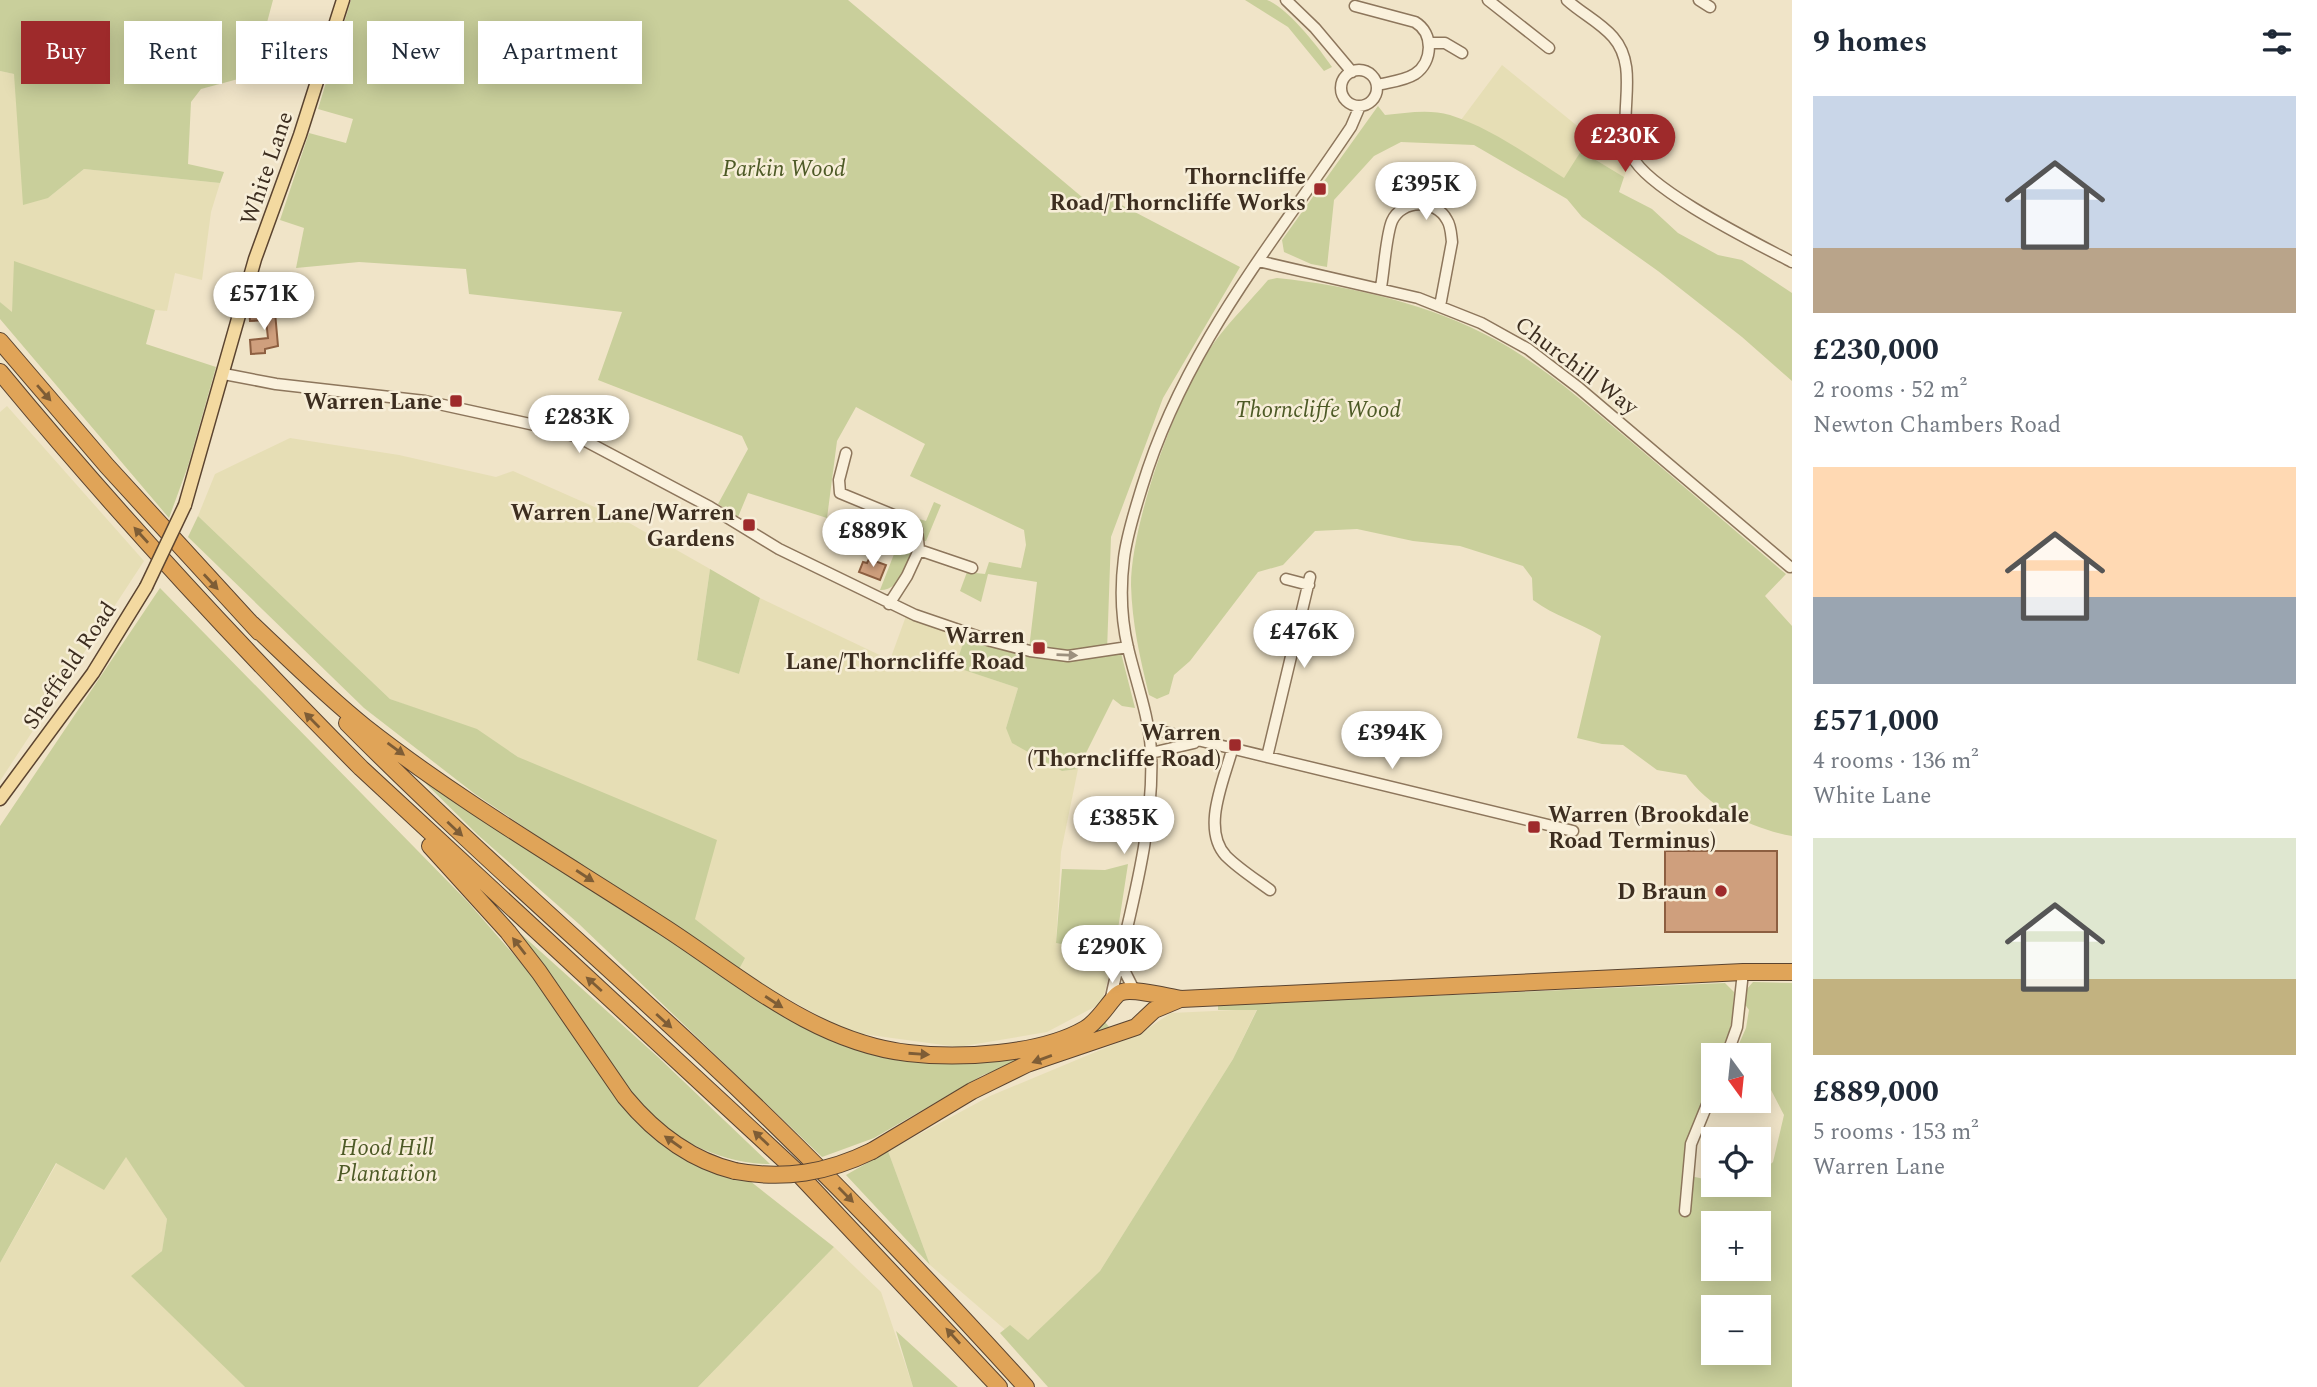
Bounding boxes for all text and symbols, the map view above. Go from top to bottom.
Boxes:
text: 9 homes [1813,19,1927,65]
chip: Buy [21,21,110,84]
chip: Rent [124,21,222,84]
chip: Filters [236,21,353,84]
chip: New [367,21,464,84]
chip: Apartment [478,21,642,84]
icon: filters [2258,23,2296,61]
street label: White Lane [232,107,303,230]
pin: £230K [1576,114,1674,174]
text: £230K [1590,119,1660,154]
icon: home [1992,142,2118,268]
park label: Parkin Wood [722,152,846,187]
place label: Thorncliffe Road/Thorncliffe Works [1049,160,1306,221]
pin: £395K [1377,162,1475,222]
text: £395K [1391,167,1461,202]
marker: Thorncliffe Road/Thorncliffe Works [1312,181,1328,197]
pin: £571K [215,272,313,332]
text: £571K [229,277,299,312]
street label: Churchill Way [1507,308,1646,425]
text: £230,000 [1813,327,1939,373]
text: 2 rooms · 52 m² [1813,373,1967,408]
one-way arrow [36,384,52,402]
place label: Warren Lane [304,385,442,420]
marker: Warren Lane [448,393,464,409]
park label: Thorncliffe Wood [1235,393,1401,428]
pin: £283K [530,396,628,455]
text: £283K [544,400,614,435]
text: Newton Chambers Road [1813,408,2061,443]
place label: Warren Lane/Warren Gardens [511,496,735,557]
pin: £889K [824,510,922,569]
icon: home [1992,513,2118,639]
text: £889K [838,514,908,549]
marker: Warren Lane/Warren Gardens [741,517,757,533]
one-way arrow [133,527,149,544]
one-way arrow [203,573,219,591]
street label: Sheffield Road [14,595,126,737]
pin: £476K [1255,610,1353,670]
text: £476K [1269,615,1339,650]
place label: Warren Lane/Thorncliffe Road [785,619,1025,680]
marker: Warren Lane/Thorncliffe Road [1031,640,1047,656]
one-way arrow [1056,649,1078,660]
text: £571,000 [1813,698,1939,744]
one-way arrow [304,711,321,728]
pin: £394K [1343,712,1441,771]
place label: Warren (Thorncliffe Road) [1027,716,1221,777]
text: £394K [1357,716,1427,751]
marker: Warren (Thorncliffe Road) [1227,737,1243,753]
one-way arrow [387,742,405,756]
text: 4 rooms · 136 m² [1813,744,1979,779]
text: White Lane [1813,779,1931,814]
pin: £385K [1075,796,1173,856]
place label: Warren (Brookdale Road Terminus) [1548,798,1749,859]
text: £385K [1089,801,1159,836]
marker: Warren (Brookdale Road Terminus) [1526,819,1542,835]
one-way arrow [446,821,463,837]
one-way arrow [575,869,594,882]
place label: D Braun [1617,875,1707,910]
marker: D Braun [1713,883,1729,899]
icon: home [1992,884,2118,1010]
pin: £290K [1063,926,1161,985]
text: £290K [1077,930,1147,965]
one-way arrow [511,937,526,955]
one-way arrow [586,976,603,992]
one-way arrow [765,995,784,1008]
one-way arrow [655,1013,673,1029]
north arrow [1701,1043,1771,1113]
map controls [1701,1043,1771,1365]
one-way arrow [908,1049,930,1060]
one-way arrow [1032,1054,1053,1065]
text: £889,000 [1813,1069,1939,1115]
text: 5 rooms · 153 m² [1813,1115,1979,1150]
button: locate [1701,1127,1771,1197]
one-way arrow [752,1130,770,1146]
park label: Hood Hill Plantation [337,1131,437,1192]
one-way arrow [664,1135,682,1149]
text: Warren Lane [1813,1150,1945,1185]
one-way arrow [838,1186,854,1203]
button: + [1701,1211,1771,1281]
button: − [1701,1295,1771,1365]
one-way arrow [946,1328,961,1345]

